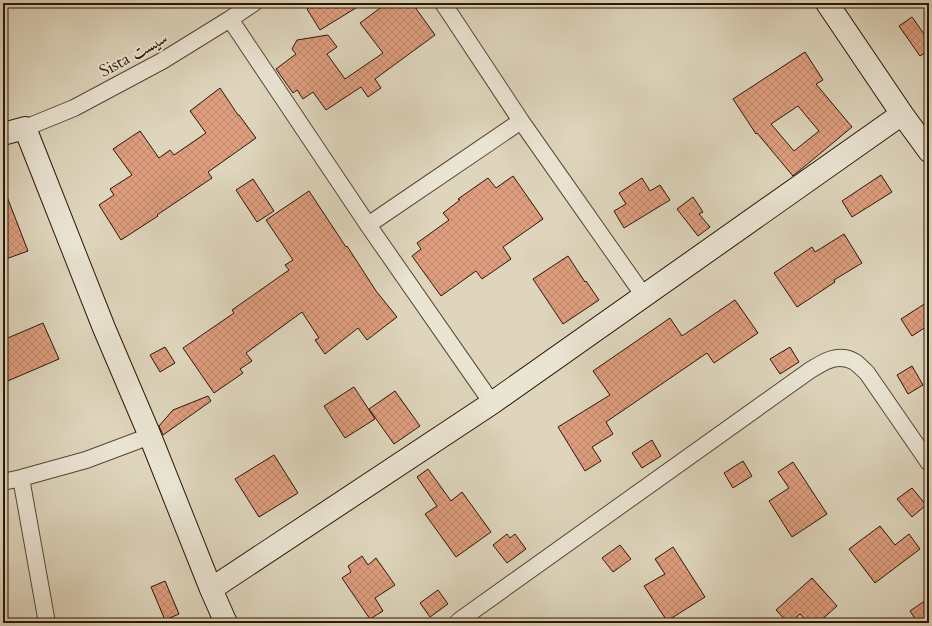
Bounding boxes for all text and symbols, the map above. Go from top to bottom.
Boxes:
street label: Sista سيست [95,26,172,83]

